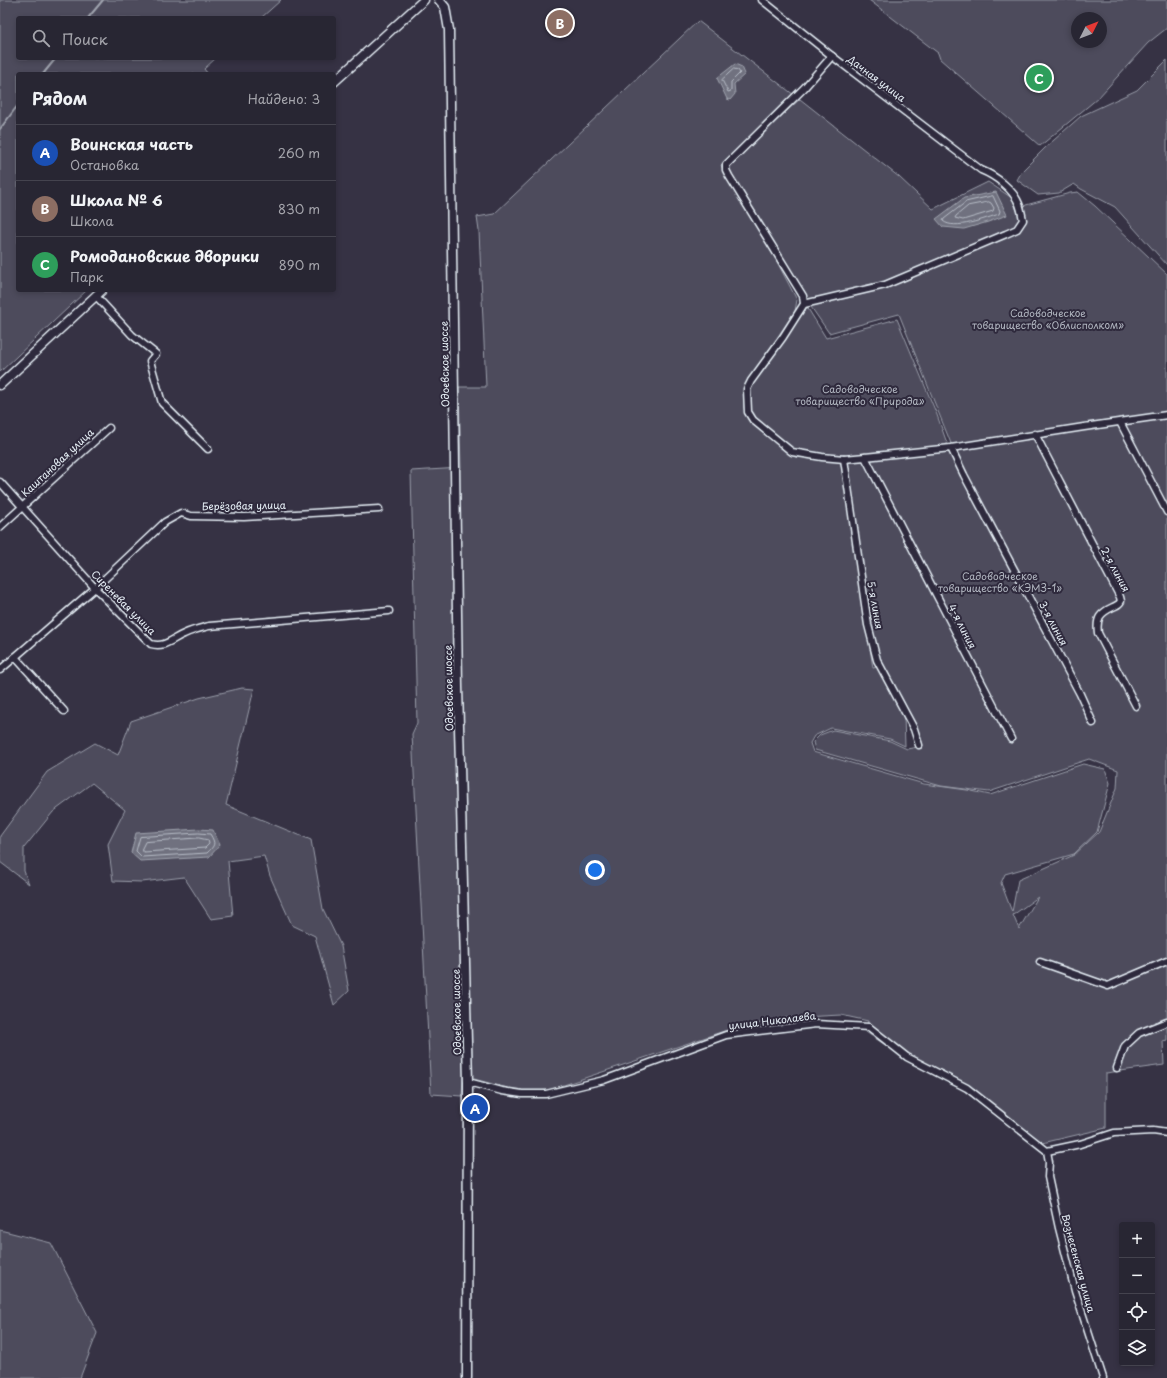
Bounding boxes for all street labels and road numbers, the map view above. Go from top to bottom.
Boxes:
street label: Дачная улица [844,50,910,105]
street label: Одоевское шоссе [436,321,452,407]
street label: Каштановая улица [17,424,97,500]
street label: Берёзовая улица [202,497,287,513]
street label: 2-я линия [1098,544,1134,594]
street label: Сиреневая улица [88,566,160,638]
street label: 5-я линия [864,580,888,630]
street label: 3-я линия [1036,598,1072,648]
street label: 4-я линия [945,601,981,651]
street label: Одоевское шоссе [440,645,456,731]
street label: Одоевское шоссе [448,969,464,1055]
street label: улица Николаева [728,1007,817,1033]
street label: Вознесенская улица [1059,1212,1100,1315]

